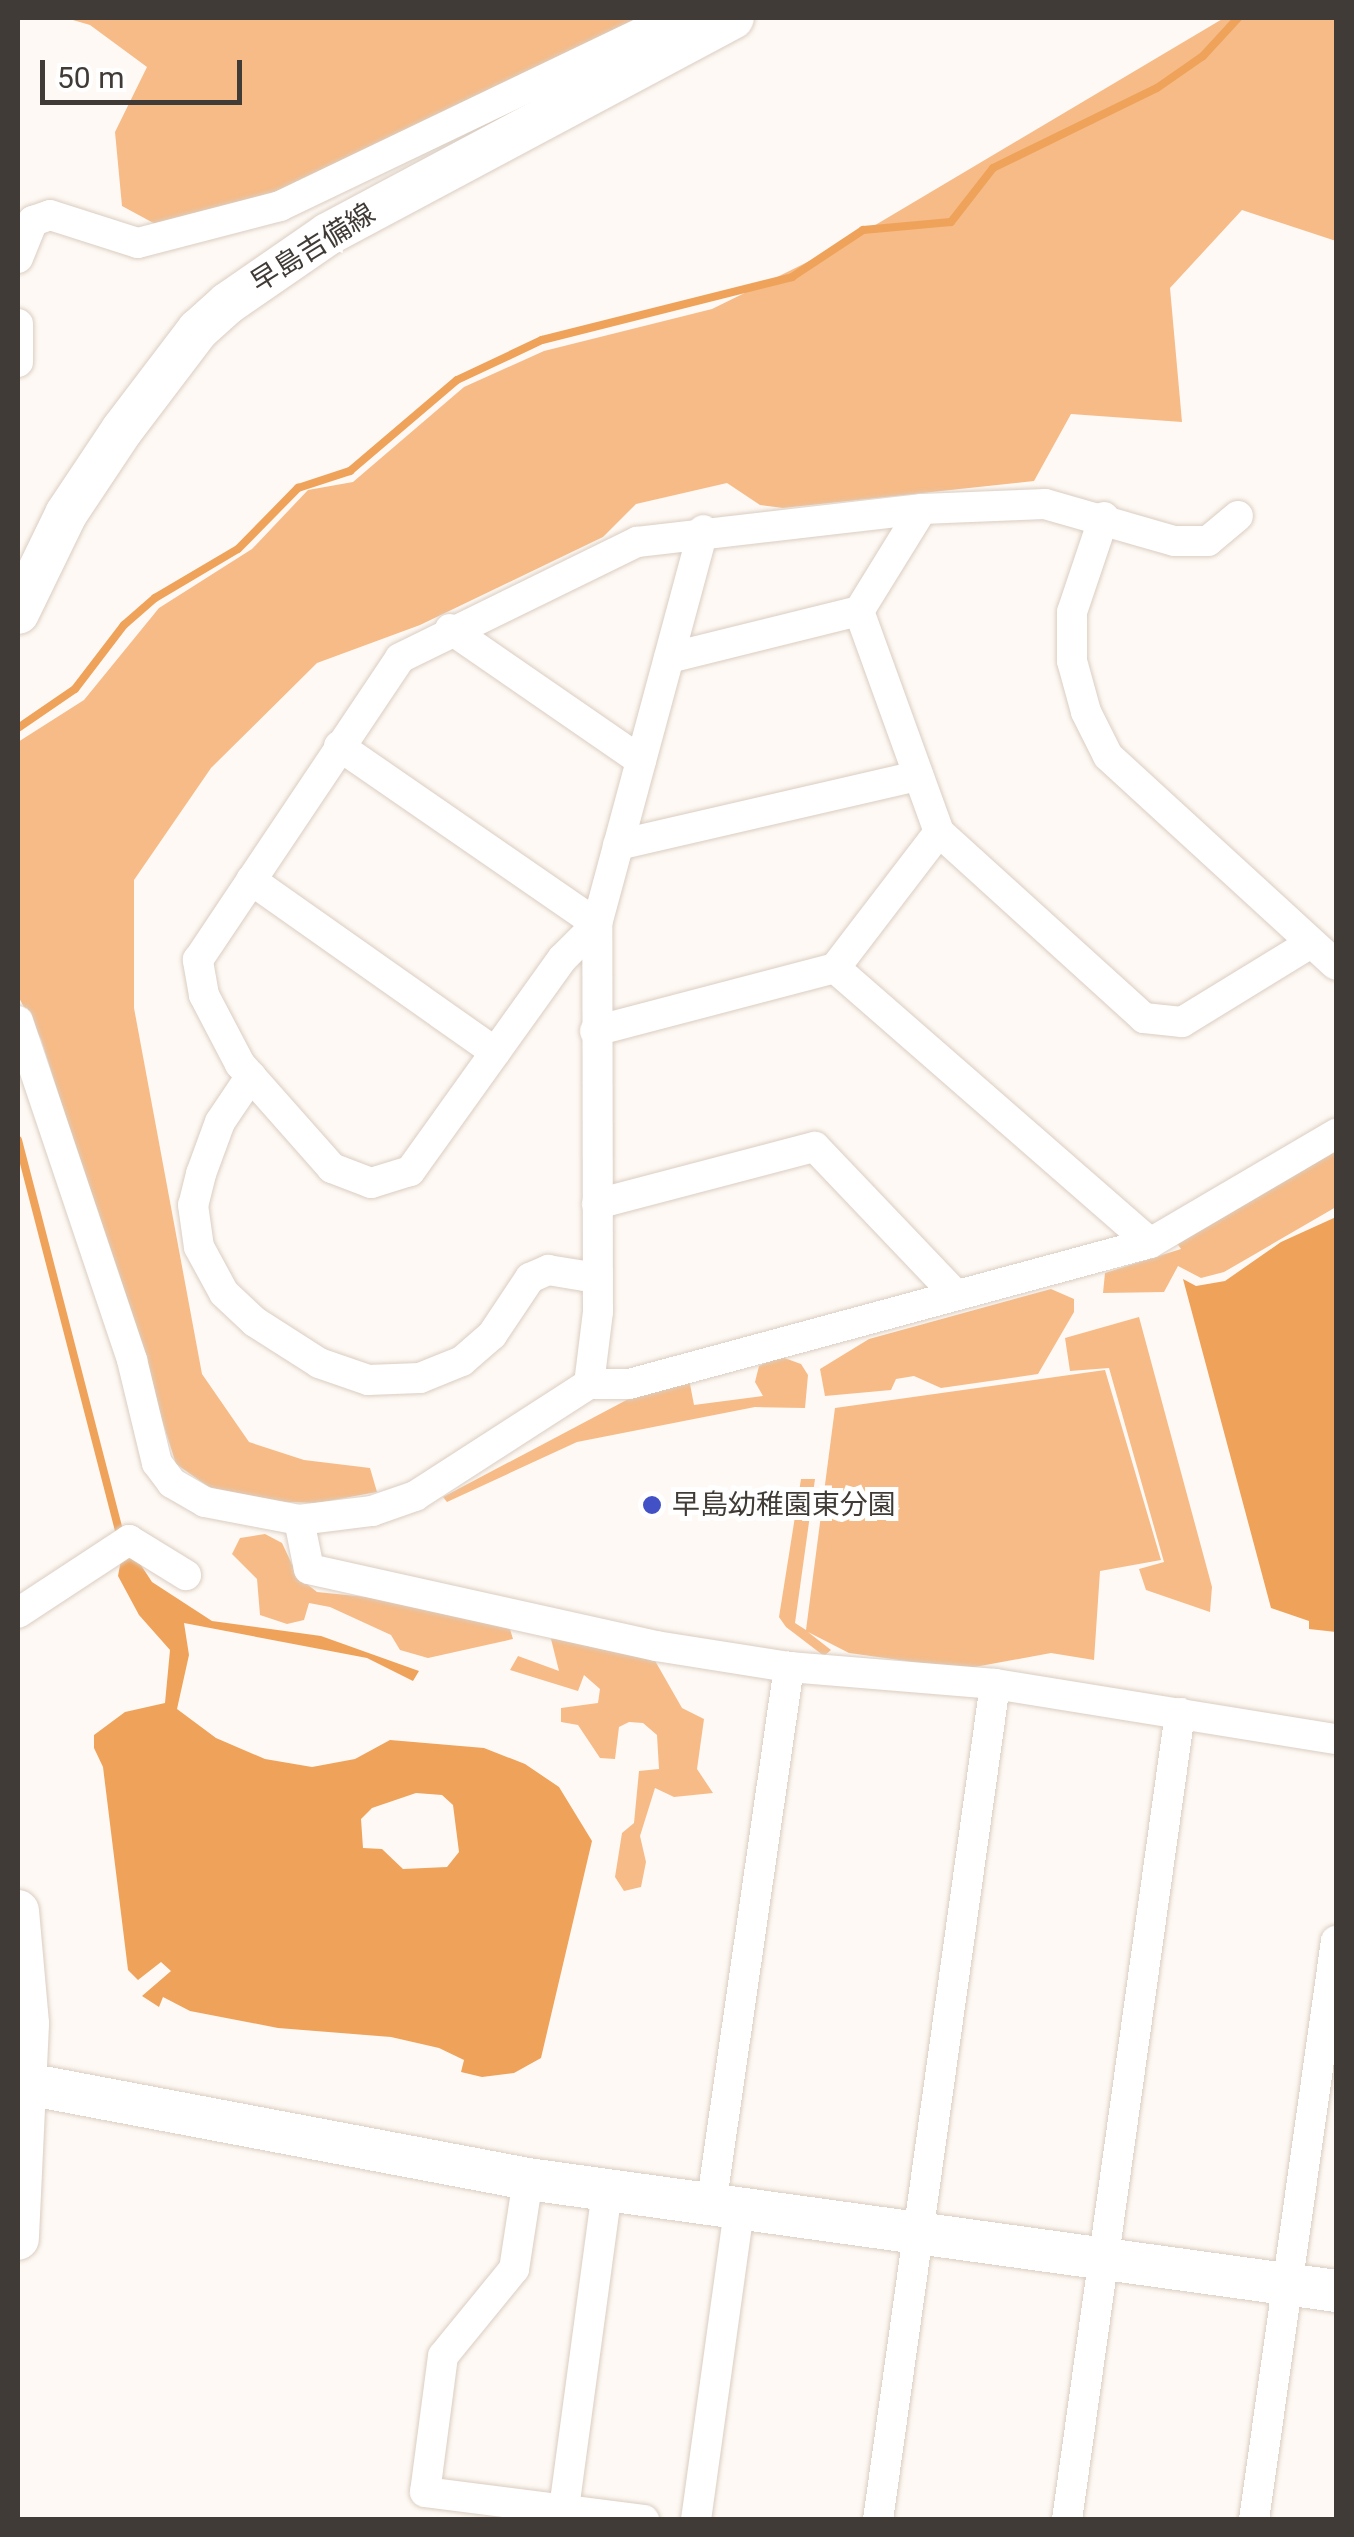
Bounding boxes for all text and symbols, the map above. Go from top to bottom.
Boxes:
scale bar [45,40,248,102]
text: 50 m [57,60,124,95]
street label: 早島吉備線 [245,197,381,299]
place label: 早島幼稚園東分園 [672,1488,896,1522]
marker: 早島幼稚園東分園 [641,1494,663,1516]

